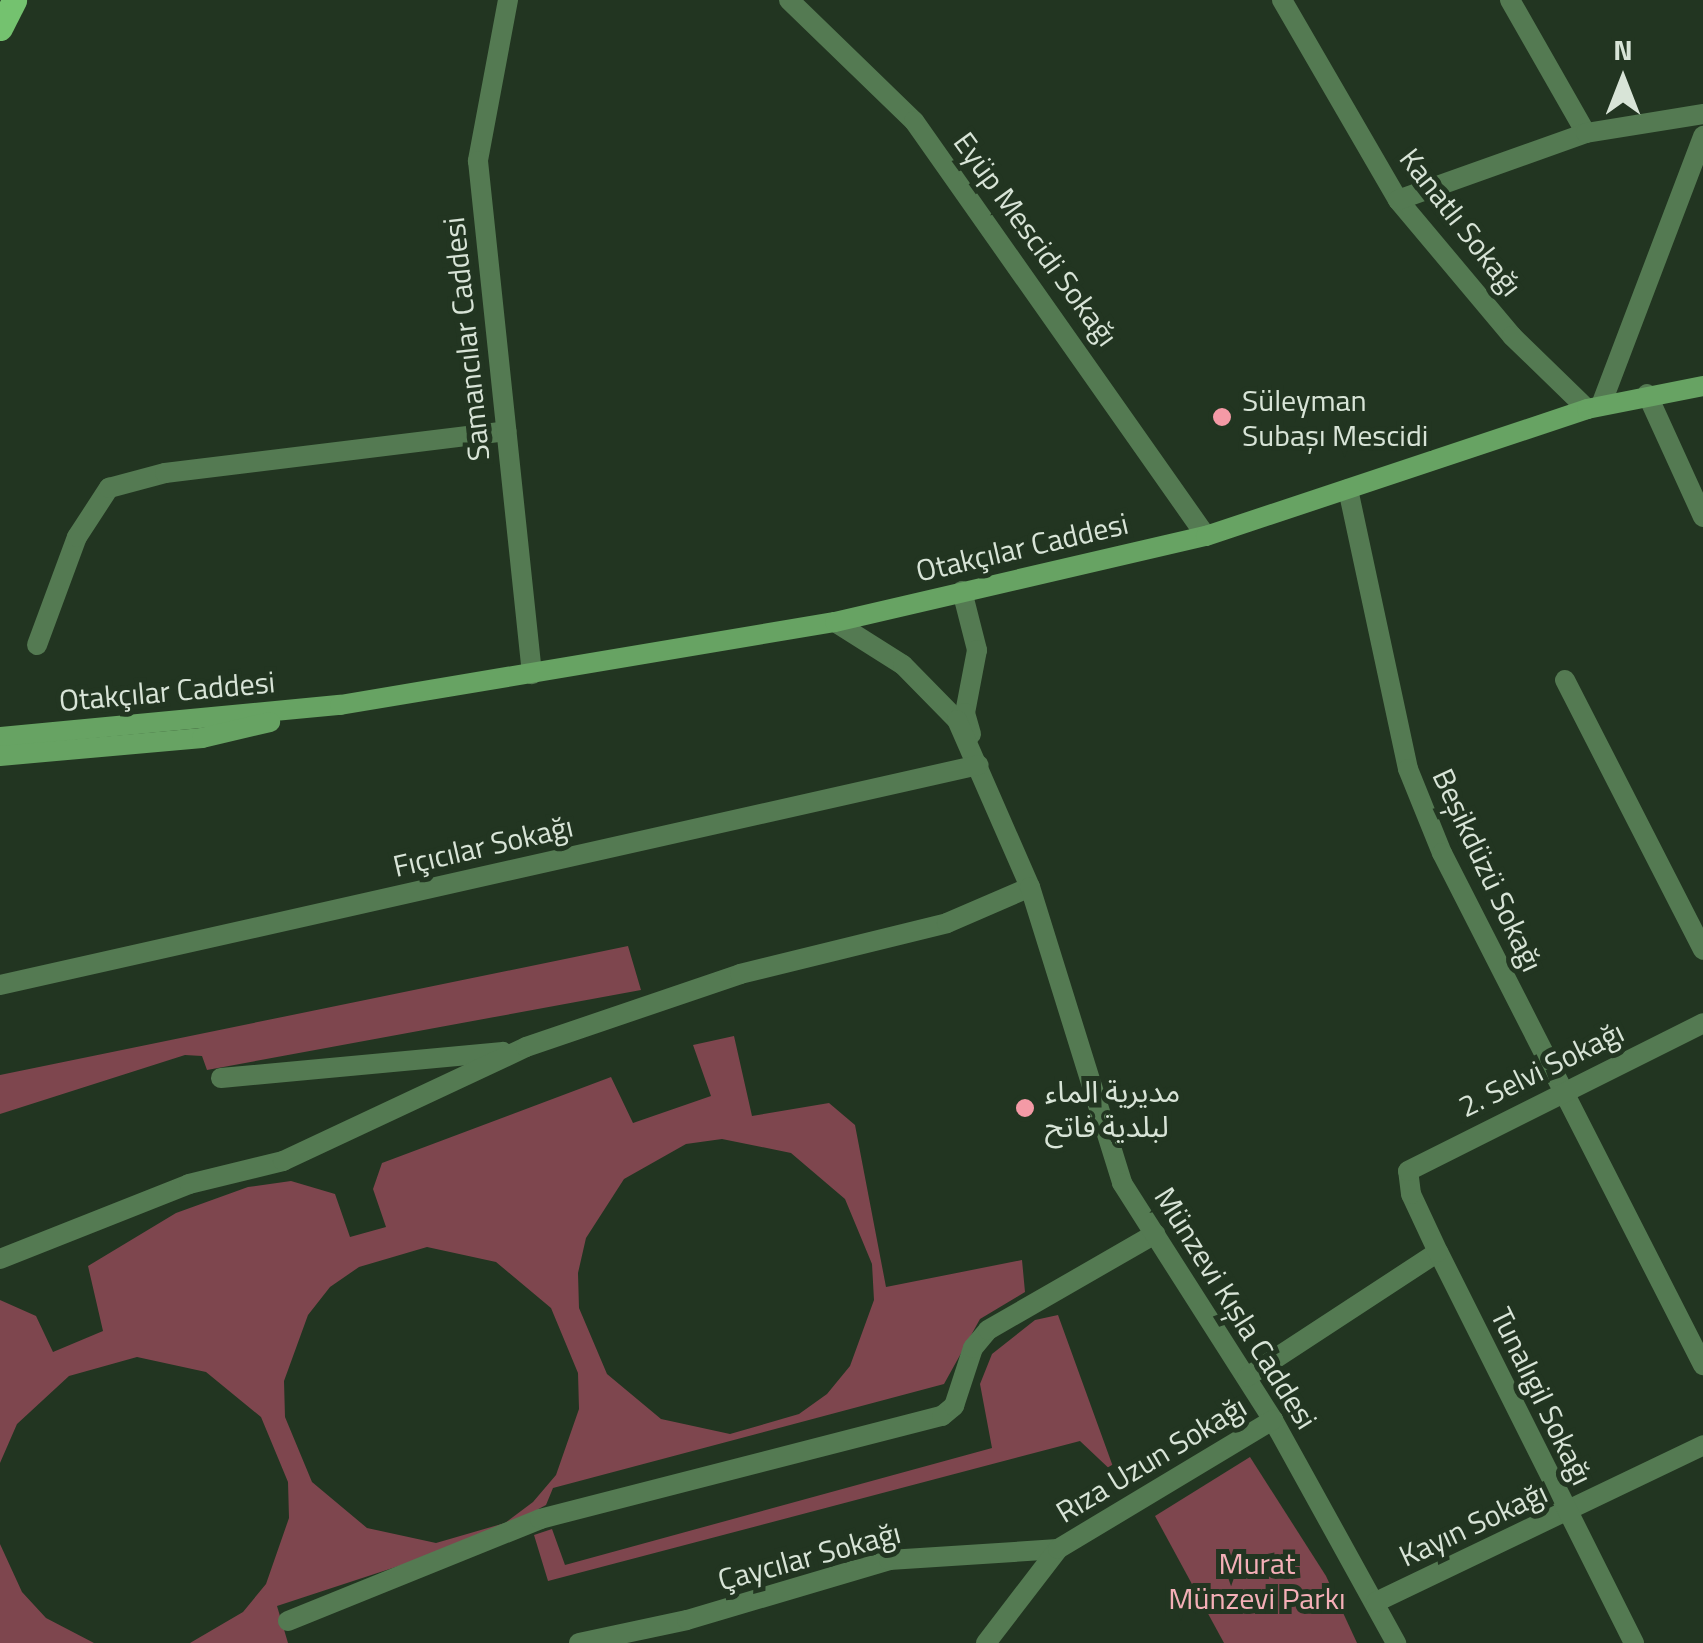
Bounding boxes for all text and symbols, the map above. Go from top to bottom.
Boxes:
text: N [1613,28,1633,71]
north arrow [1573,30,1673,130]
street label: Eyüp Mescidi Sokağı [946,125,1126,353]
street label: Kanatlı Sokağı [1392,141,1530,303]
street label: Samancılar Caddesi [435,215,497,463]
place label: Süleyman Subaşı Mescidi [1242,382,1428,452]
marker: Süleyman Subaşı Mescidi [1211,406,1233,428]
street label: Otakçılar Caddesi [912,505,1132,589]
street label: Otakçılar Caddesi [57,664,277,718]
street label: Beşikdüzü Sokağı [1425,763,1551,977]
street label: Fıçıcılar Sokağı [390,808,576,884]
street label: 2. Selvi Sokağı [1453,1014,1629,1124]
place label: مديرية الماء لبلدية فاتح [1045,1073,1180,1144]
marker: مديرية الماء لبلدية فاتح [1014,1097,1036,1119]
street label: Münzevi Kışla Caddesi [1147,1180,1325,1436]
street label: Tunalıgil Sokağı [1484,1302,1600,1490]
street label: Rıza Uzun Sokağı [1049,1388,1253,1530]
street label: Kayın Sokağı [1393,1474,1553,1574]
street label: Çaycılar Sokağı [714,1514,904,1598]
park label: Murat Münzevi Parkı [1168,1545,1346,1616]

